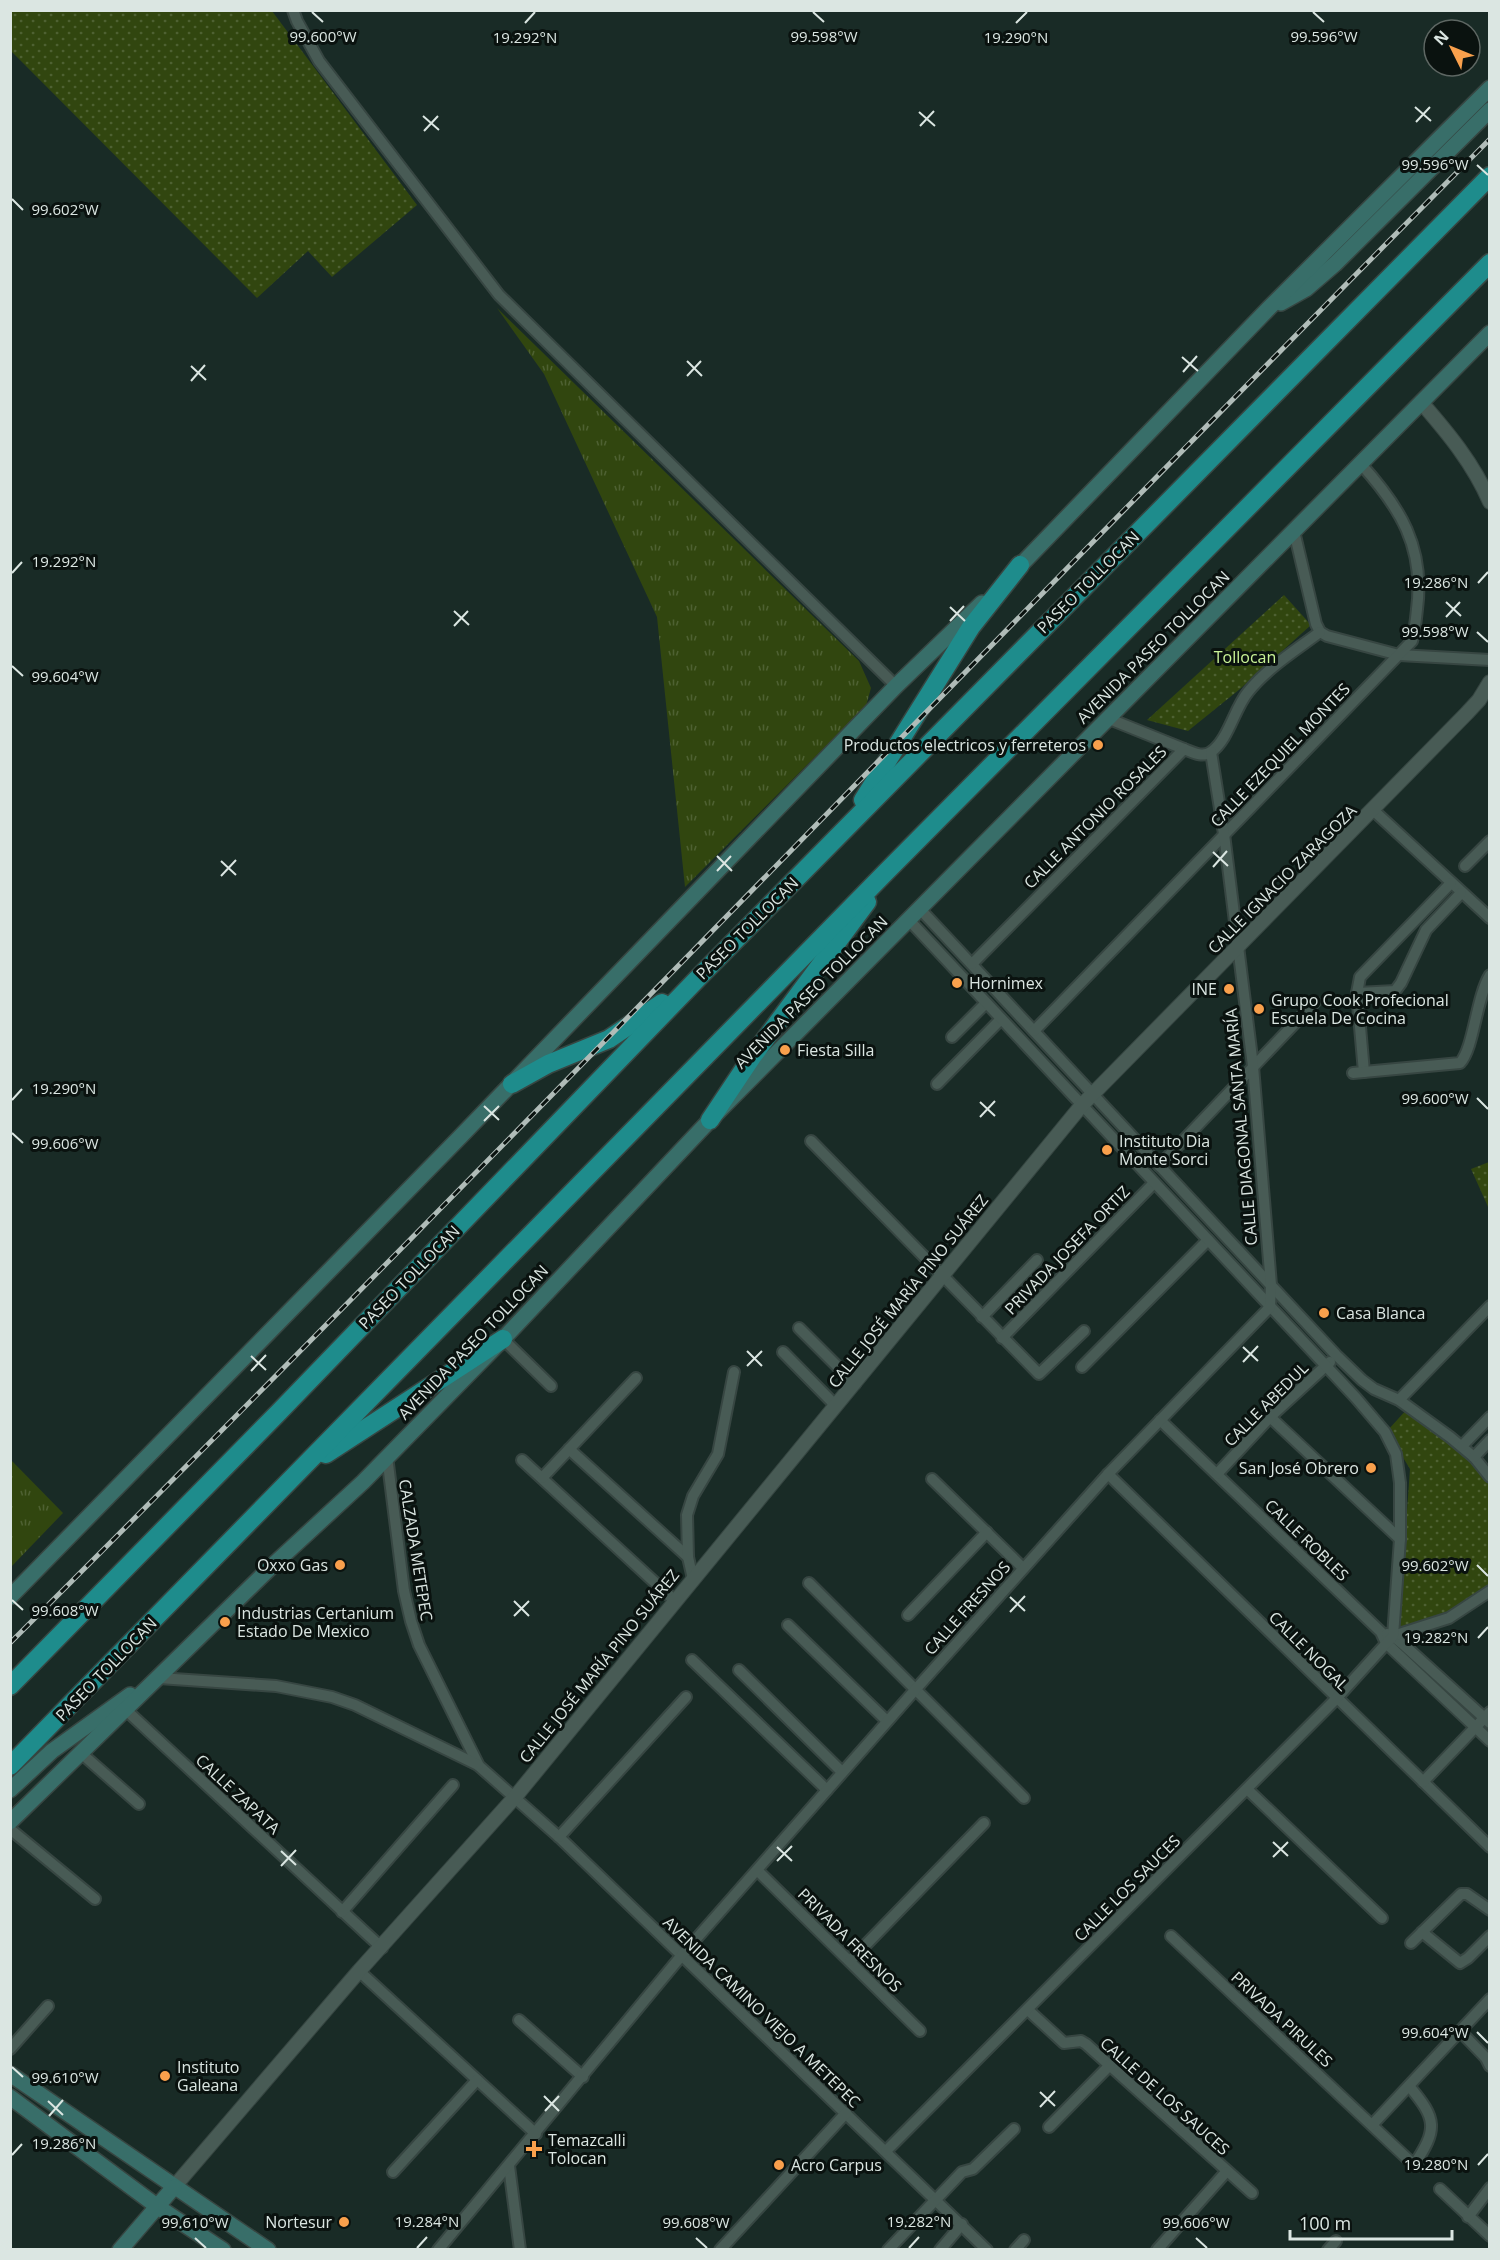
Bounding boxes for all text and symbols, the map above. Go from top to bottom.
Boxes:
north arrow [1422,18,1482,78]
text: 99.600°W [289,26,357,46]
text: 99.598°W [790,26,858,46]
text: 99.596°W [1290,26,1358,46]
text: N [1429,26,1454,50]
text: 19.292°N [493,27,557,47]
text: 19.290°N [984,27,1048,47]
text: 99.596°W [1401,154,1469,174]
text: 99.602°W [31,199,99,219]
street label: PASEO TOLLOCAN [1032,526,1144,638]
text: 19.292°N [32,551,96,571]
street label: AVENIDA PASEO TOLLOCAN [1072,566,1234,728]
text: 19.286°N [1404,572,1468,592]
text: 99.598°W [1401,621,1469,641]
park label: Tollocan [1214,646,1276,668]
text: 99.604°W [31,666,99,686]
street label: CALLE EZEQUIEL MONTES [1205,678,1355,832]
place label: Productos electricos y ferreteros [844,734,1086,756]
marker: Productos electricos y ferreteros [1091,738,1105,752]
street label: CALLE ANTONIO ROSALES [1019,741,1171,893]
street label: CALLE IGNACIO ZARAGOZA [1203,799,1362,958]
street label: PASEO TOLLOCAN [691,872,803,984]
street label: AVENIDA PASEO TOLLOCAN [730,911,892,1073]
place label: Hornimex [969,972,1044,994]
marker: Hornimex [950,976,964,990]
place label: INE [1192,978,1217,1000]
marker: INE [1222,982,1236,996]
place label: Grupo Cook Profecional Escuela De Cocina [1271,989,1449,1029]
marker: Grupo Cook Profecional Escuela De Cocina [1252,1002,1266,1016]
street label: CALLE DIAGONAL SANTA MARÍA [1220,1007,1262,1246]
place label: Fiesta Silla [797,1039,874,1061]
marker: Fiesta Silla [778,1043,792,1057]
text: 19.290°N [32,1078,96,1098]
text: 99.600°W [1401,1088,1469,1108]
place label: Instituto Dia Monte Sorci [1119,1130,1210,1170]
text: 99.606°W [31,1133,99,1153]
marker: Instituto Dia Monte Sorci [1100,1143,1114,1157]
street label: PRIVADA JOSEFA ORTIZ [1000,1181,1134,1319]
street label: CALLE JOSÉ MARÍA PINO SUÁREZ [823,1190,993,1392]
street label: PASEO TOLLOCAN [354,1220,464,1334]
street label: AVENIDA PASEO TOLLOCAN [393,1260,553,1424]
place label: Casa Blanca [1336,1302,1425,1324]
marker: Casa Blanca [1317,1306,1331,1320]
street label: CALLE ABEDUL [1219,1357,1313,1451]
place label: San José Obrero [1239,1457,1359,1479]
marker: San José Obrero [1364,1461,1378,1475]
street label: CALZADA METEPEC [394,1478,438,1622]
street label: CALLE ROBLES [1260,1494,1354,1586]
place label: Oxxo Gas [257,1554,328,1576]
text: 99.602°W [1401,1555,1469,1575]
street label: CALLE FRESNOS [919,1556,1015,1660]
marker: Oxxo Gas [333,1558,347,1572]
street label: CALLE JOSÉ MARÍA PINO SUÁREZ [514,1565,684,1767]
text: 99.608°W [31,1600,99,1620]
place label: Industrias Certanium Estado De Mexico [237,1602,394,1642]
street label: CALLE NOGAL [1264,1606,1354,1696]
street label: PASEO TOLLOCAN [51,1612,161,1726]
marker: Industrias Certanium Estado De Mexico [218,1615,232,1629]
text: 19.282°N [1404,1627,1468,1647]
street label: CALLE ZAPATA [191,1749,286,1839]
street label: CALLE LOS SAUCES [1069,1830,1185,1946]
street label: PRIVADA FRESNOS [793,1883,907,1997]
street label: AVENIDA CAMINO VIEJO A METEPEC [659,1912,865,2112]
street label: PRIVADA PIRULES [1227,1966,1338,2072]
text: 99.604°W [1401,2022,1469,2042]
street label: CALLE DE LOS SAUCES [1096,2032,1234,2160]
place label: Instituto Galeana [177,2056,240,2096]
text: 99.610°W [31,2067,99,2087]
marker: Instituto Galeana [158,2069,172,2083]
place label: Temazcalli Tolocan [548,2129,626,2169]
text: 19.286°N [32,2133,96,2153]
marker: Temazcalli Tolocan [525,2140,543,2158]
place label: Acro Carpus [791,2154,882,2176]
text: 19.280°N [1404,2154,1468,2174]
marker: Acro Carpus [772,2158,786,2172]
scale bar [1290,2203,1452,2241]
place label: Nortesur [265,2211,332,2233]
text: 19.284°N [395,2211,459,2231]
text: 19.282°N [887,2211,951,2231]
text: 100 m [1299,2211,1351,2235]
text: 99.610°W [161,2212,229,2232]
text: 99.608°W [662,2212,730,2232]
text: 99.606°W [1162,2212,1230,2232]
marker: Nortesur [337,2215,351,2229]

